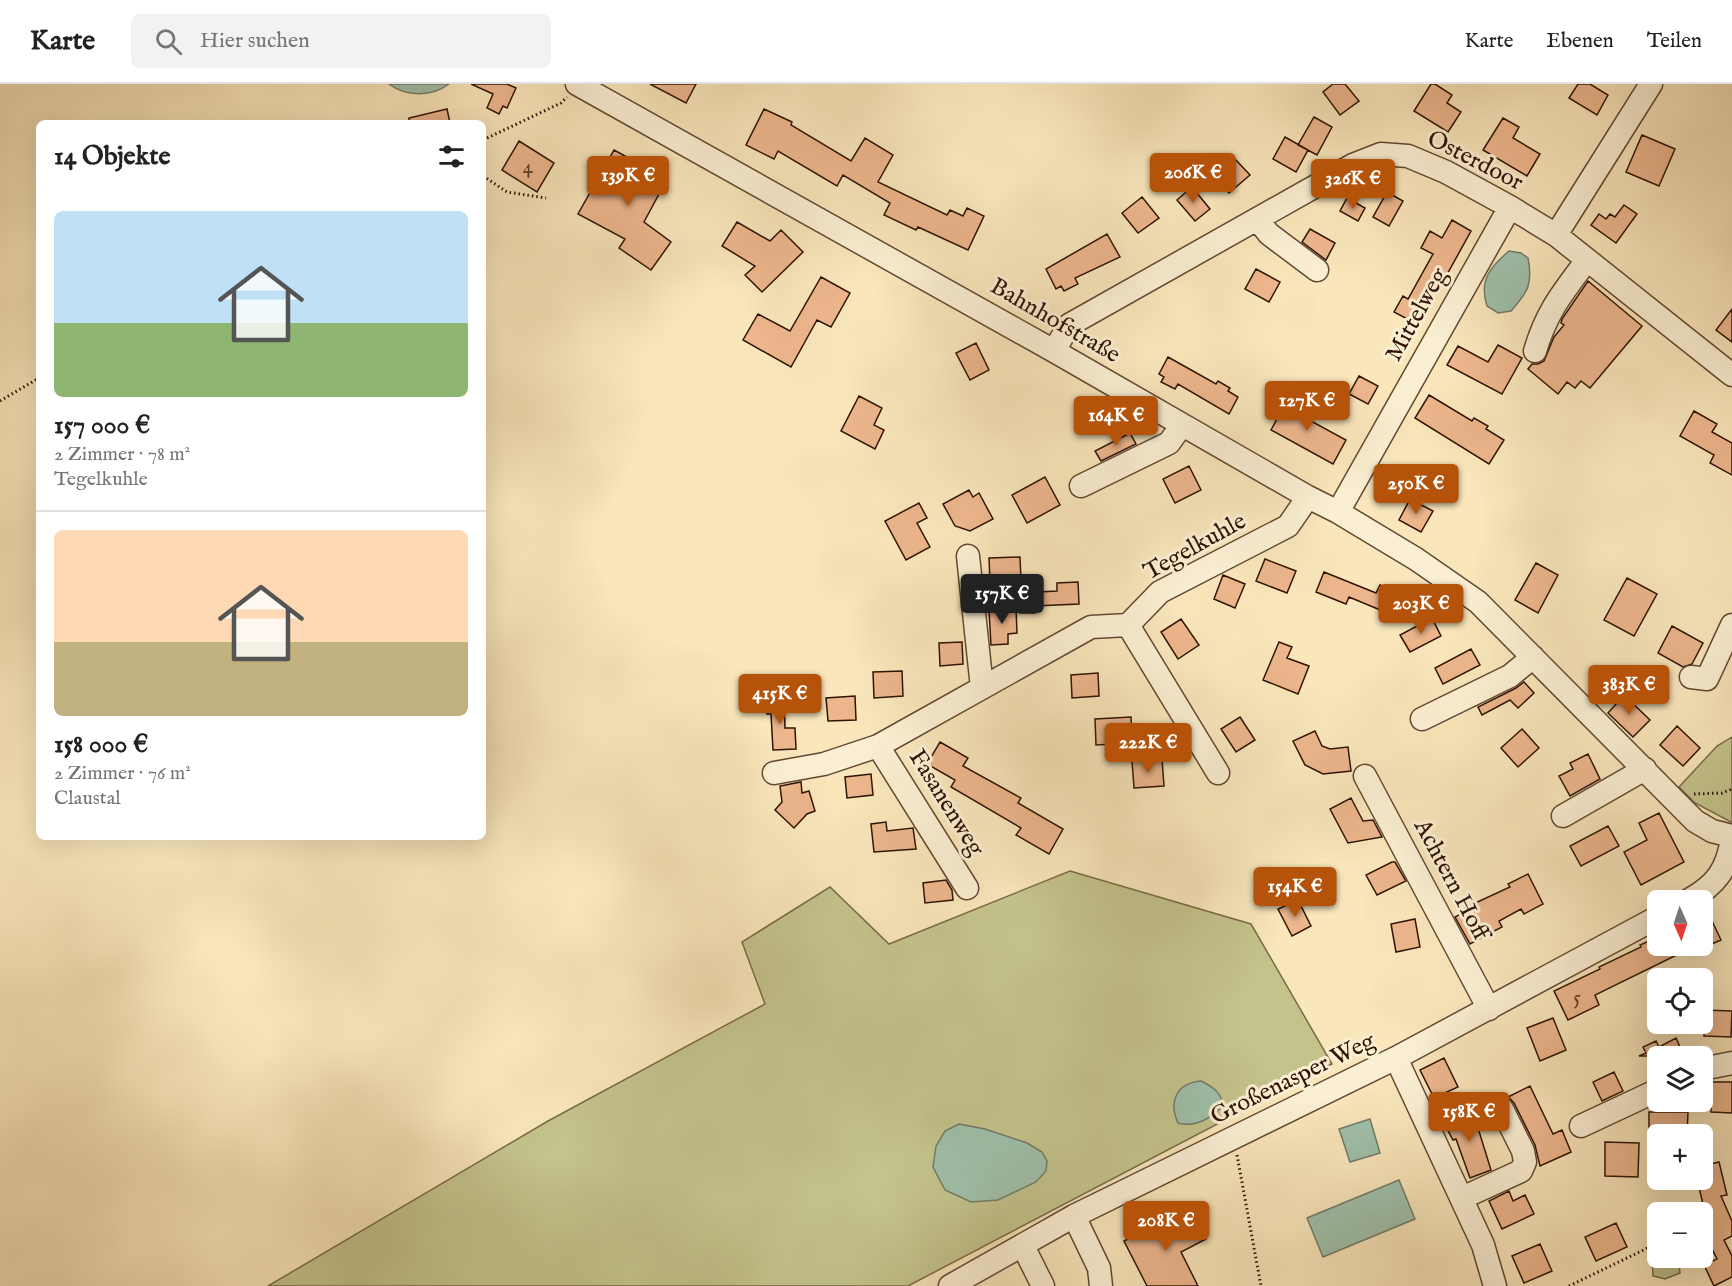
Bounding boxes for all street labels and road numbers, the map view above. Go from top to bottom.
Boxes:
street label: Osterdoor [1422,124,1528,198]
street label: Mittelweg [1379,262,1456,367]
street label: Bahnhofstraße [984,271,1126,371]
street label: Tegelkuhle [1138,506,1252,588]
street label: Fasanenweg [901,744,991,863]
street label: Achtern Hoff [1406,813,1497,948]
street label: Großenasper Weg [1205,1025,1381,1132]

